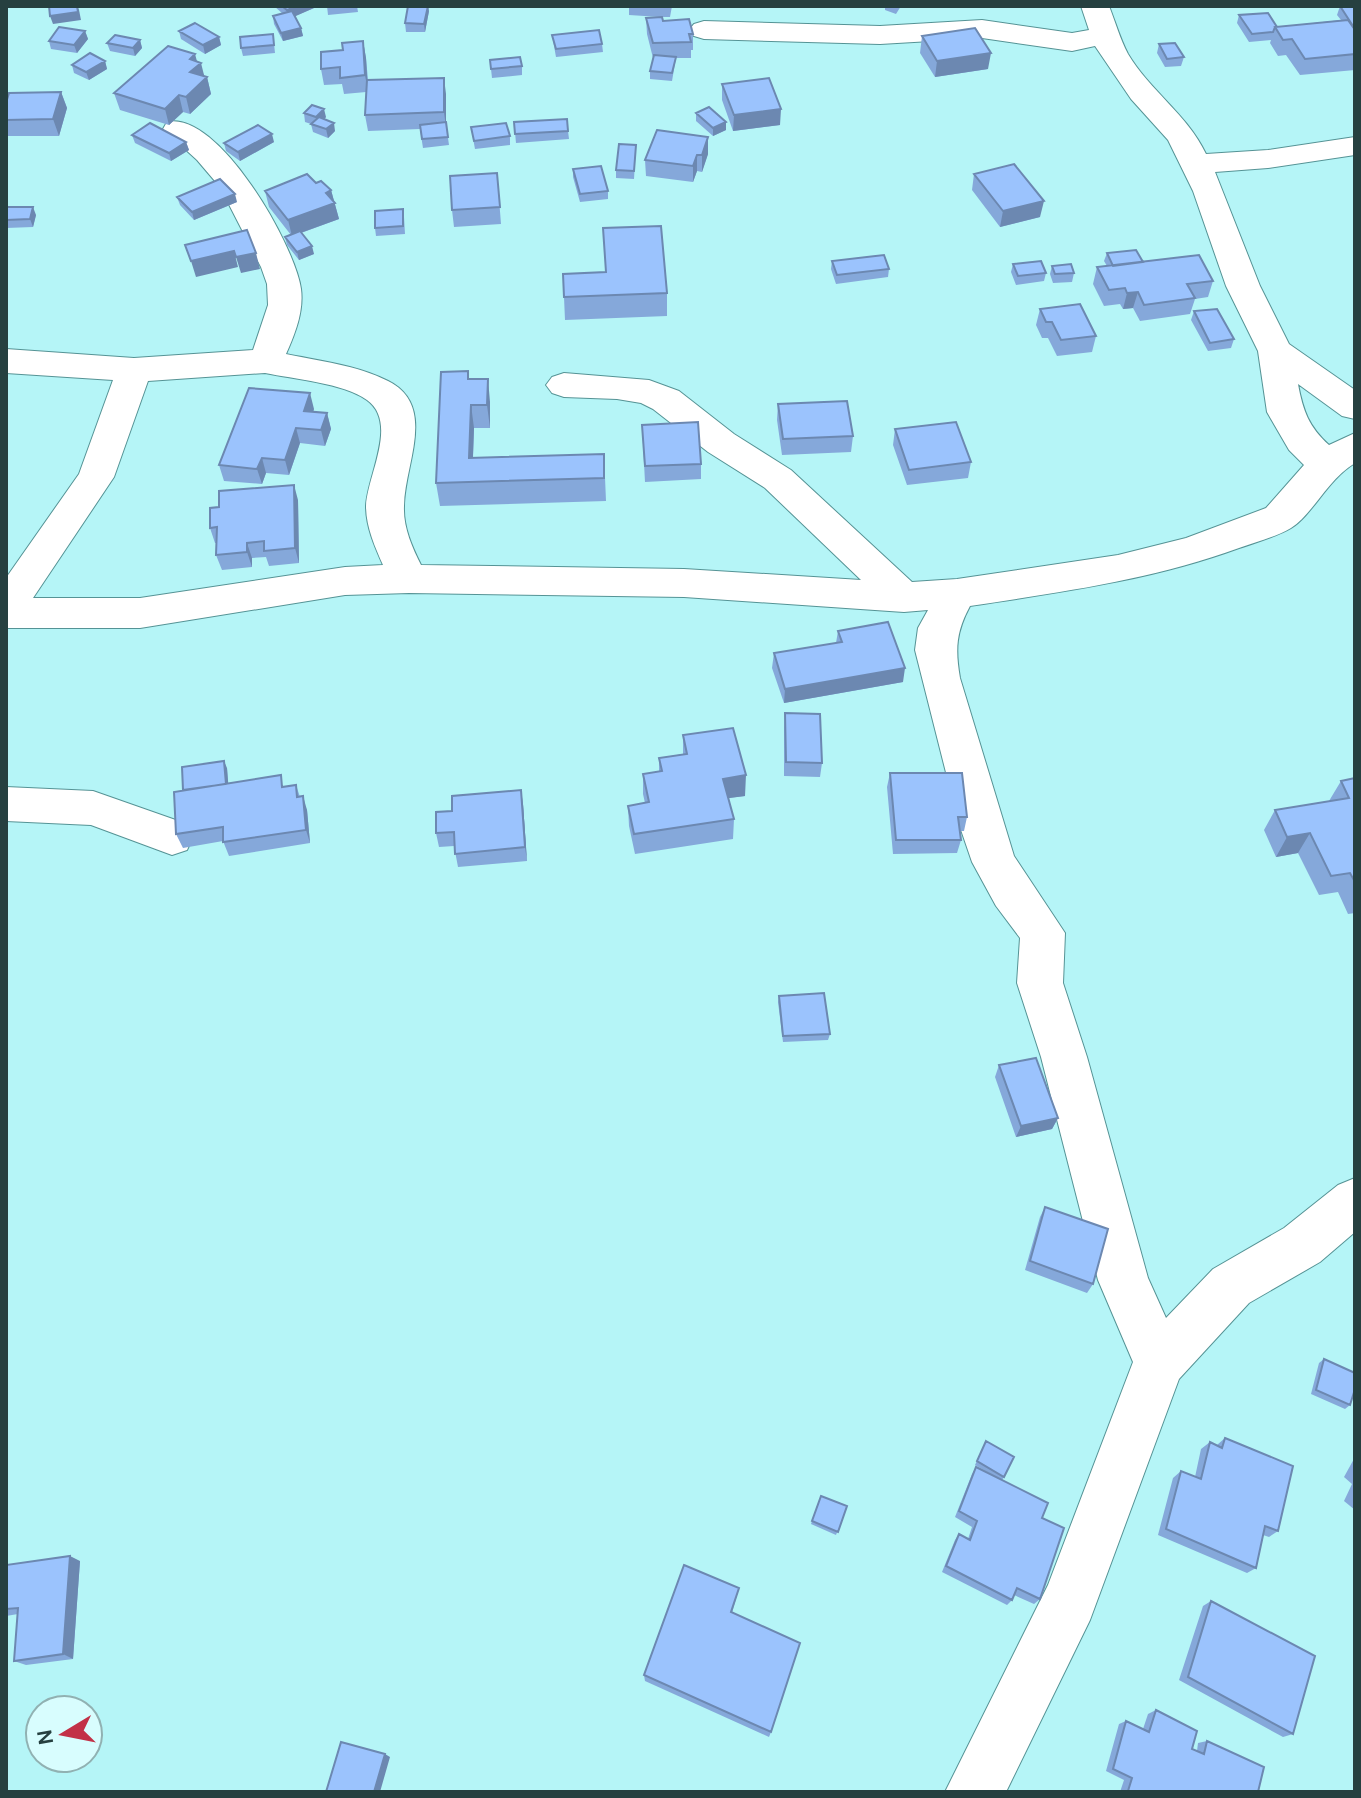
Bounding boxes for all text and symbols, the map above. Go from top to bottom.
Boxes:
north arrow [24,1694,104,1774]
text: N [31,1727,59,1747]

